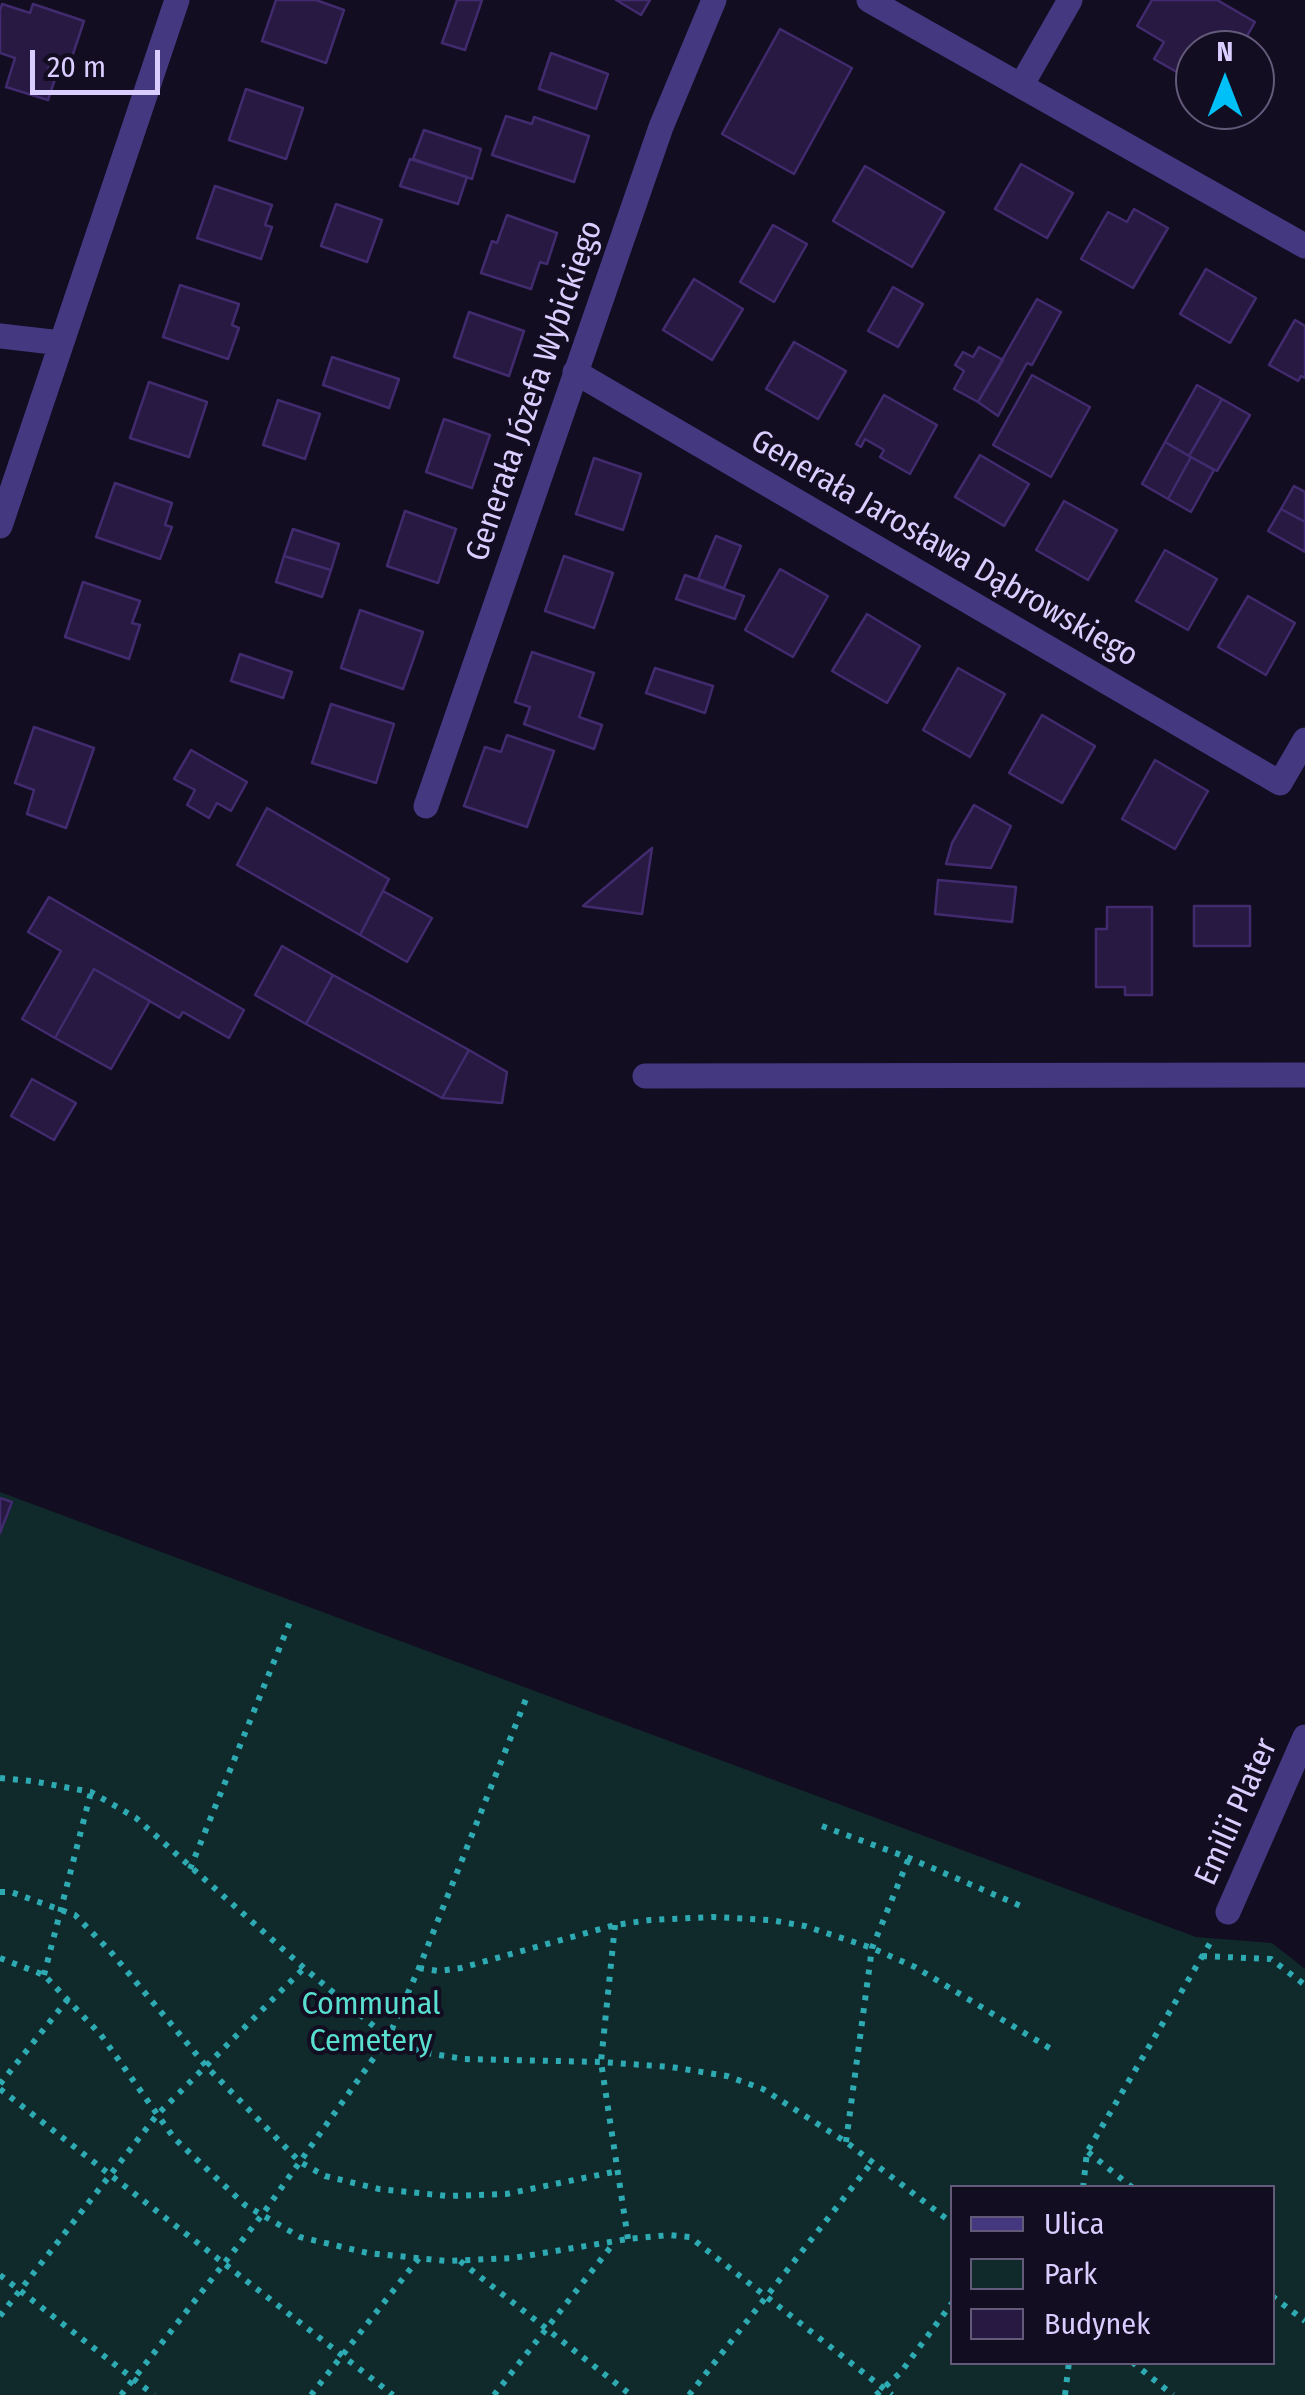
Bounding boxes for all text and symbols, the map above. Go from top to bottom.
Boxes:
scale bar [35,30,165,92]
north arrow [1175,30,1275,130]
text: N [1217,35,1233,68]
text: 20 m [47,49,106,85]
street label: Generała Józefa Wybickiego [459,216,611,566]
street label: Generała Jarosława Dąbrowskiego [744,422,1144,676]
street label: Emilii Plater [1188,1733,1286,1891]
park label: Communal Cemetery [301,1986,441,2061]
legend [950,2185,1275,2365]
text: Ulica [1044,2206,1104,2242]
text: Park [1044,2256,1097,2292]
text: Budynek [1044,2306,1150,2342]

